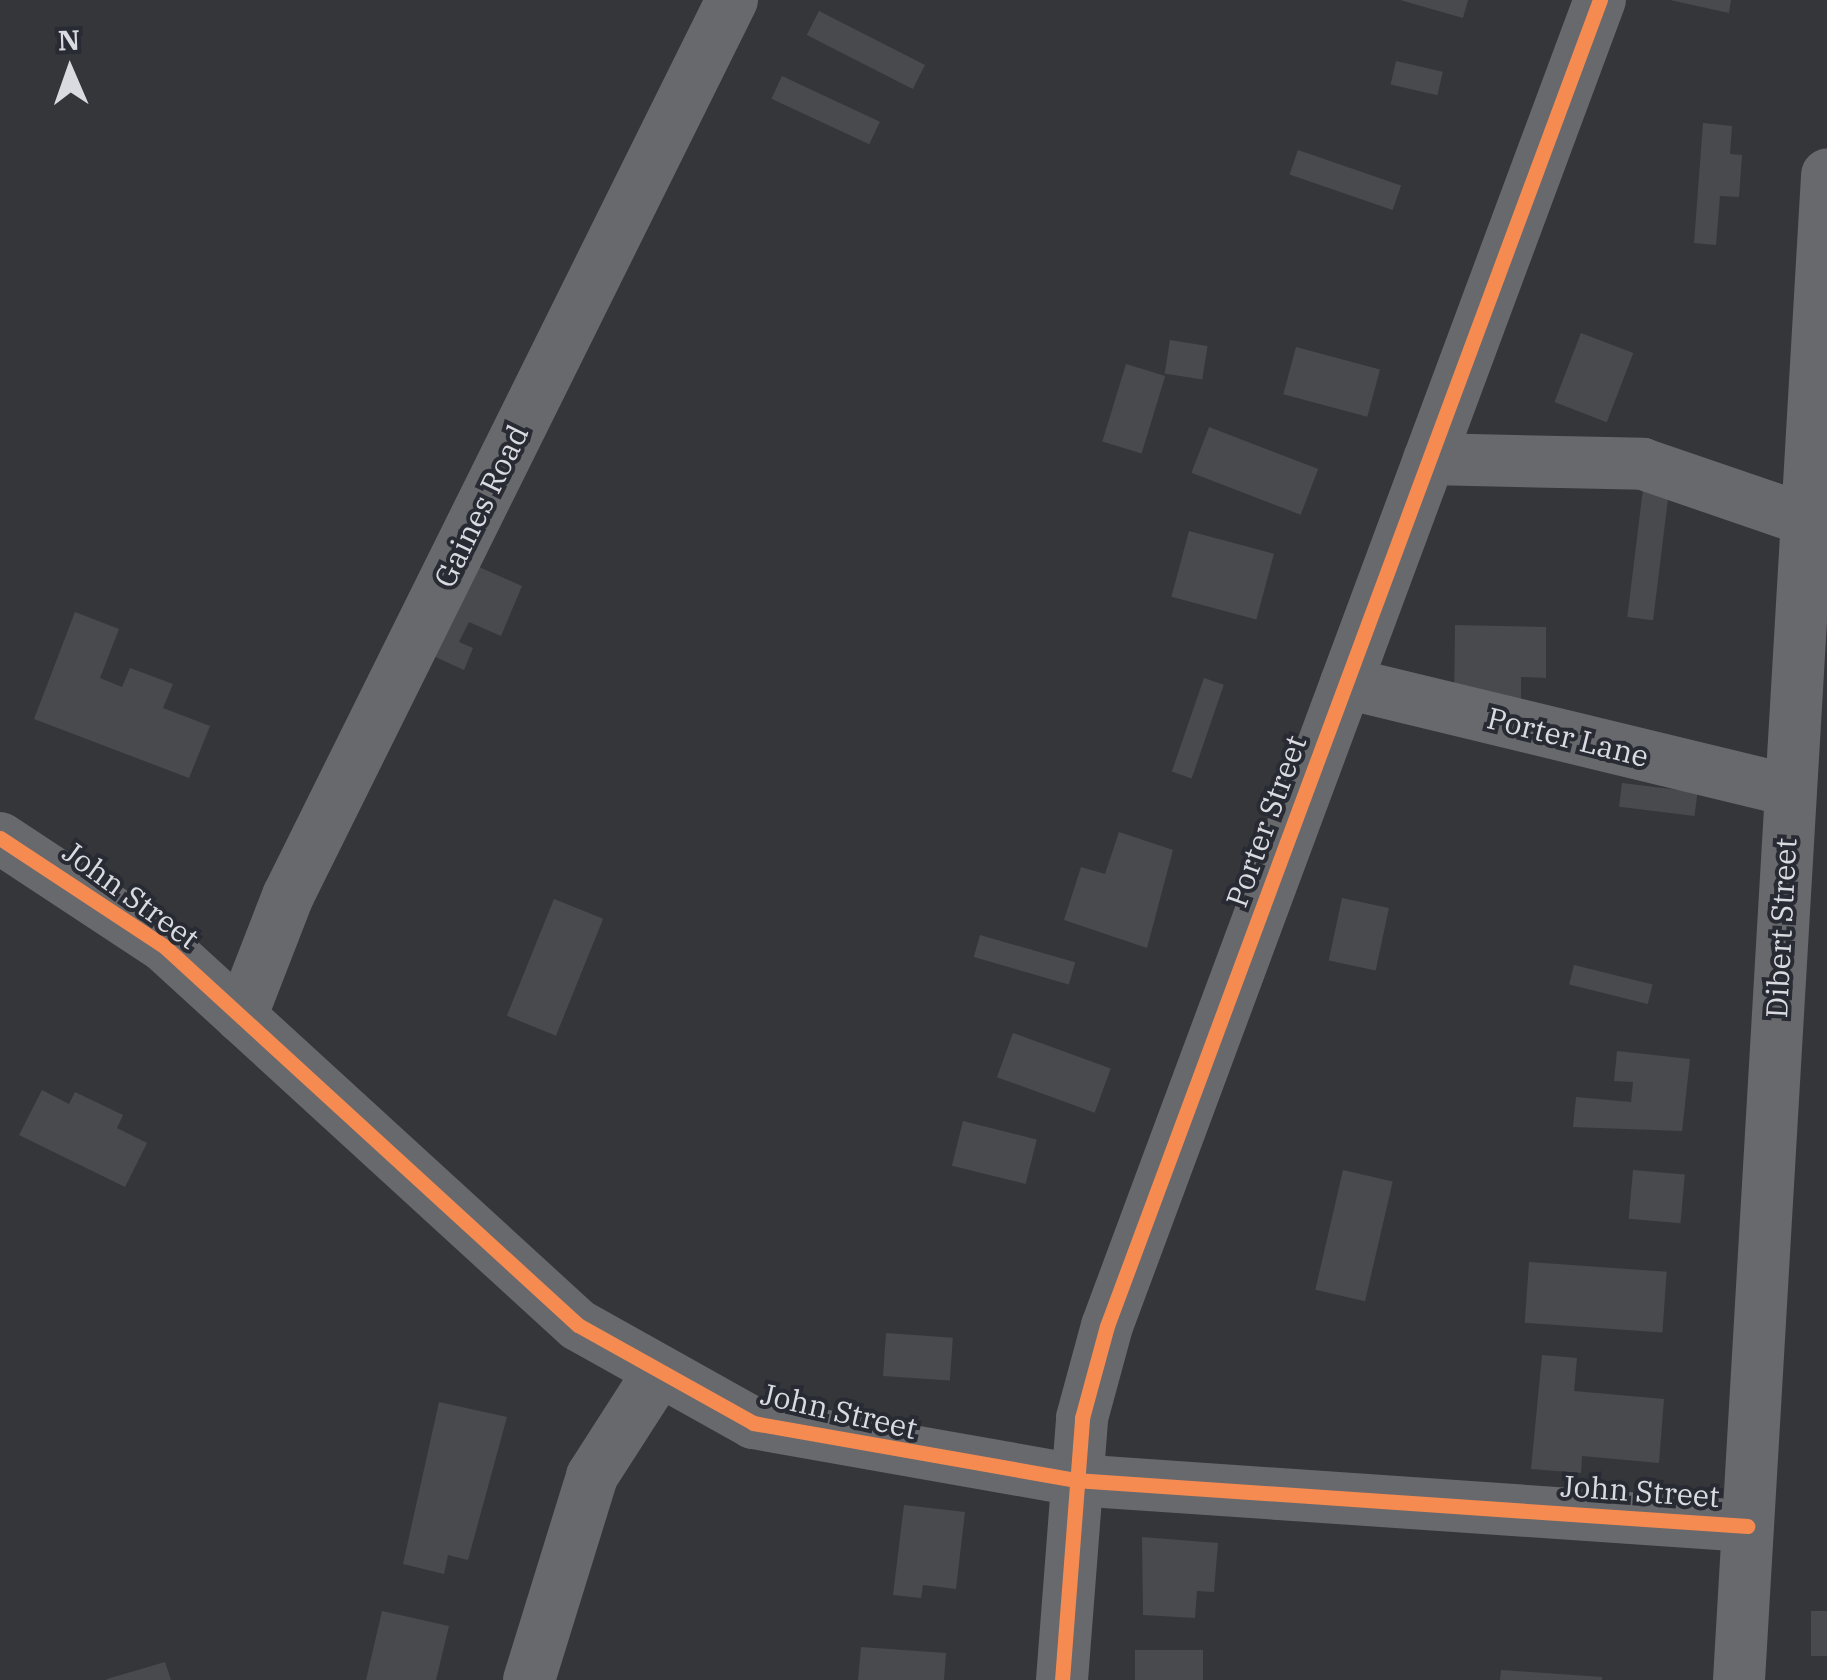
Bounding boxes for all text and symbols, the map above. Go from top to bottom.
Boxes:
north arrow [20,20,120,120]
text: N [57,21,81,58]
street label: Gaines Road [426,419,536,593]
street label: Porter Lane [1484,700,1652,774]
street label: Porter Street [1218,730,1314,912]
street label: John Street [56,834,206,956]
street label: Dibert Street [1758,837,1804,1019]
street label: John Street [757,1376,921,1446]
street label: John Street [1559,1467,1721,1515]

